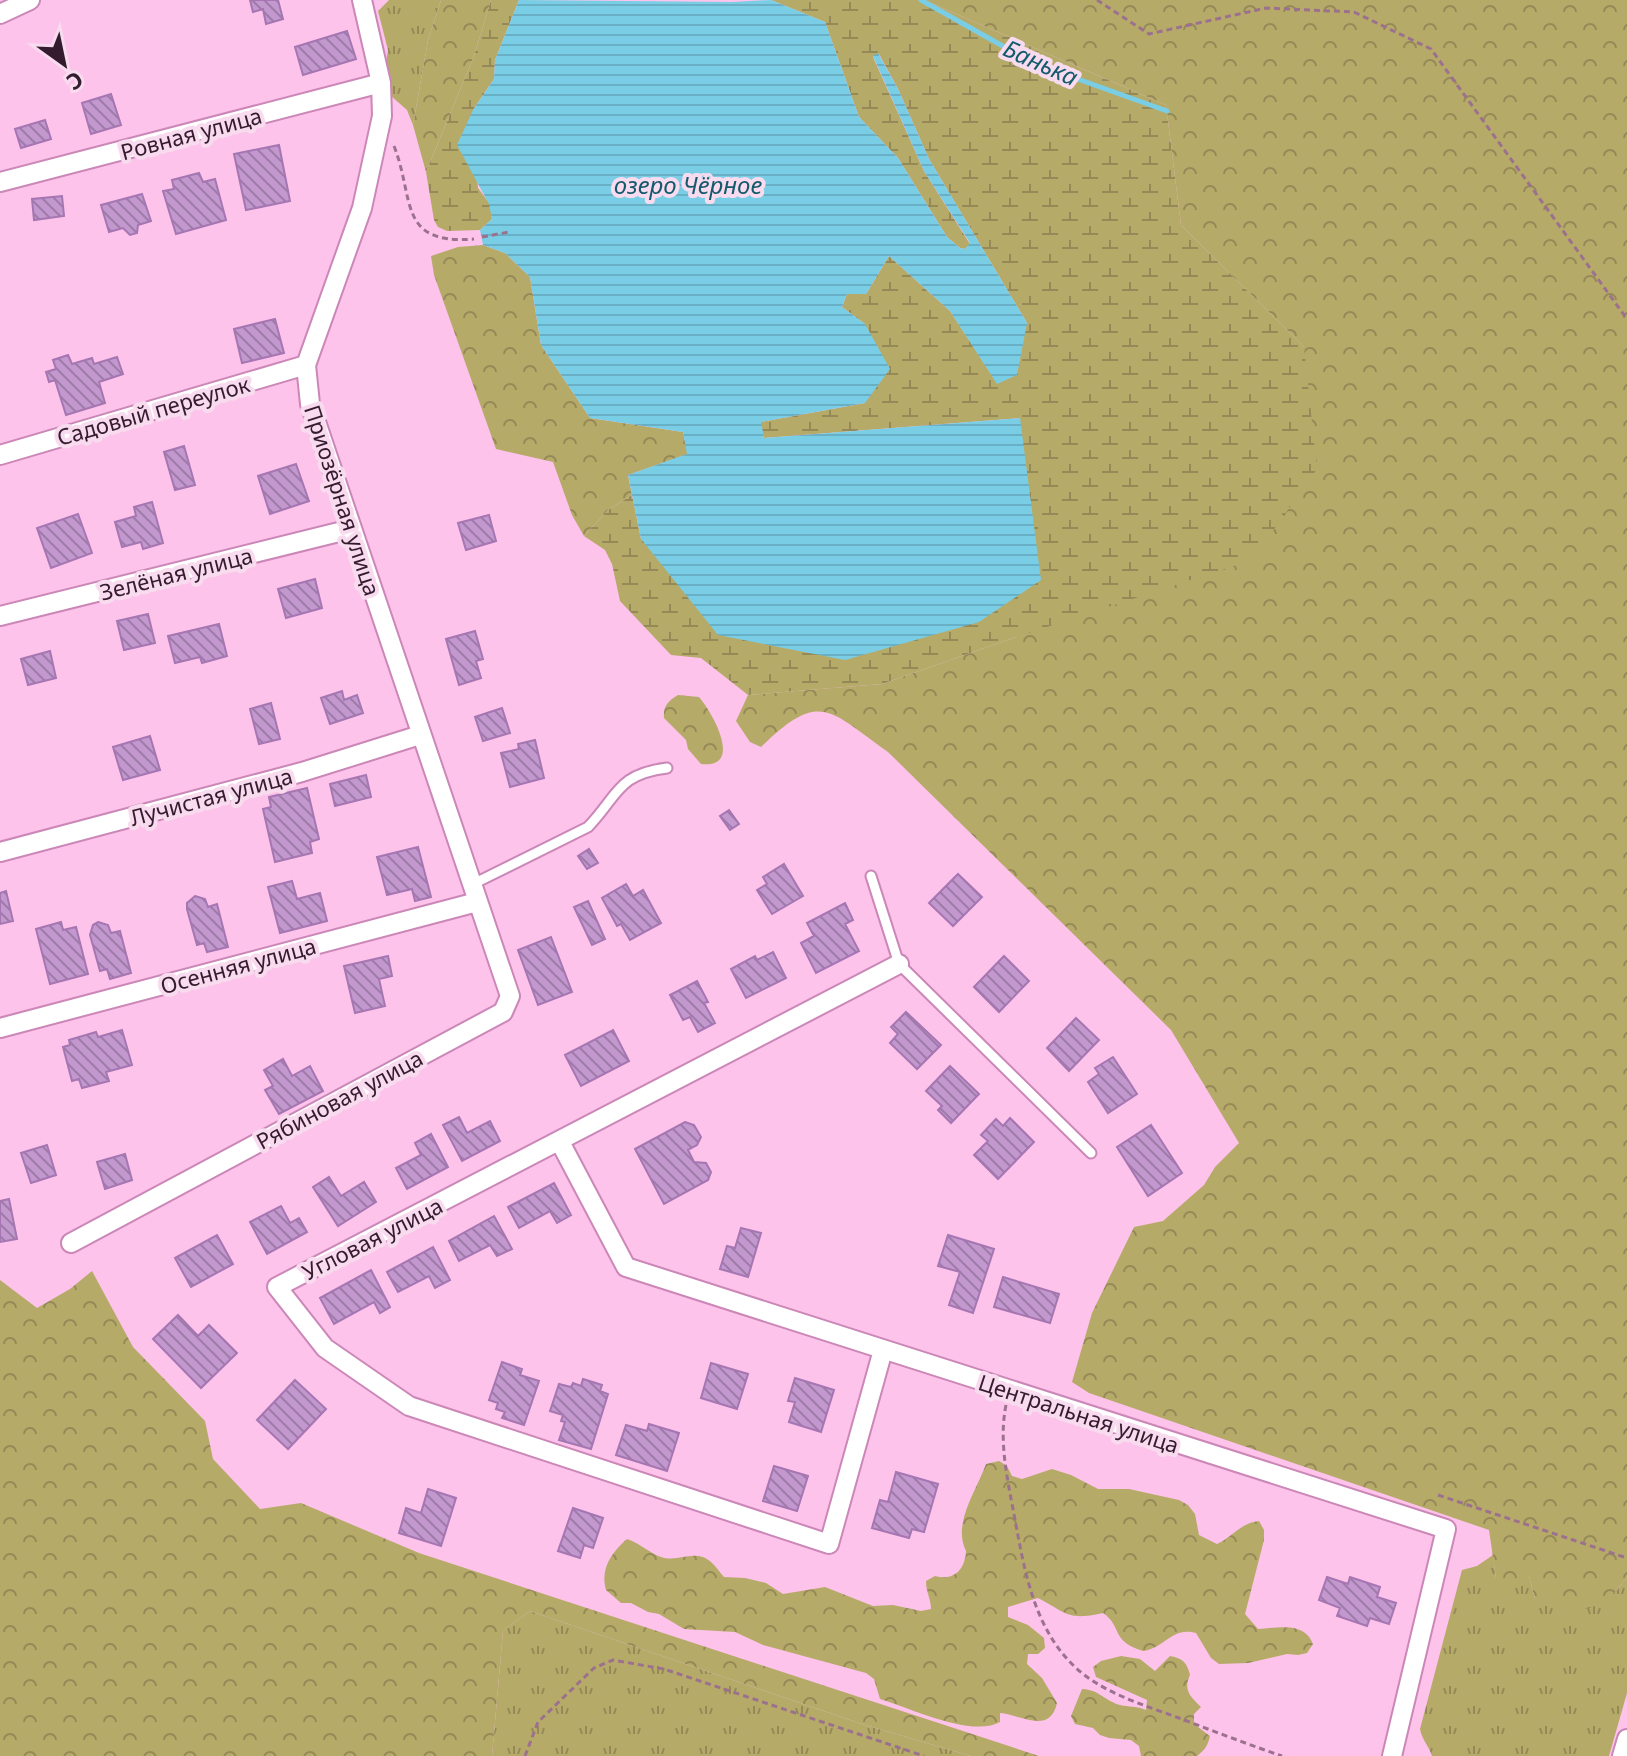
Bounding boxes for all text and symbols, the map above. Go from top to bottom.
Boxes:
north arrow [24,24,104,104]
water label: Банька [999,31,1084,93]
text: С [61,65,90,98]
street label: Ровная улица [117,100,265,166]
water label: озеро Чёрное [614,168,762,201]
street label: Садовый переулок [53,368,253,452]
street label: Приозёрная улица [298,401,388,599]
street label: Зелёная улица [96,540,256,606]
street label: Лучистая улица [126,760,296,832]
street label: Осенняя улица [157,930,319,1000]
street label: Рябиновая улица [250,1042,428,1156]
street label: Угловая улица [297,1190,447,1286]
street label: Центральная улица [975,1366,1183,1460]

